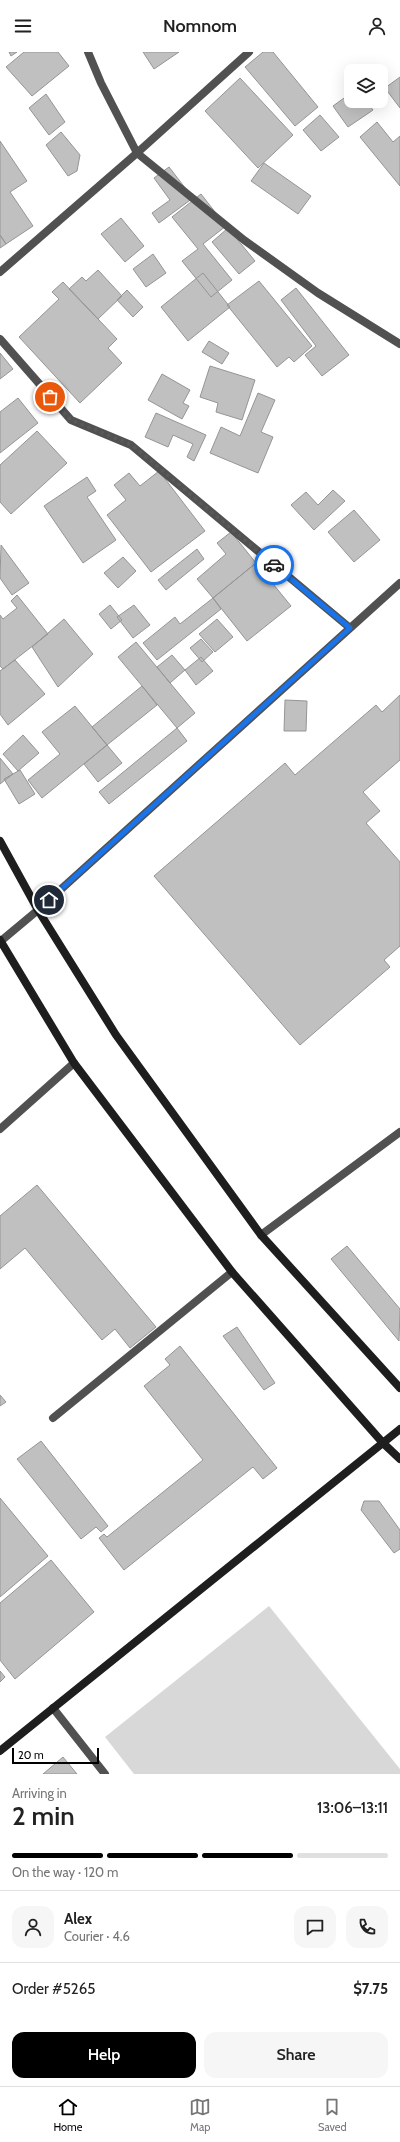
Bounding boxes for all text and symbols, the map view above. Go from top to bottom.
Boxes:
icon: menu [12,15,34,37]
text: Nomnom [163,15,237,37]
icon: person [366,15,388,37]
map controls [344,64,388,108]
button: layers [344,64,388,108]
pin [33,380,67,414]
icon: bag [39,386,61,408]
courier [254,545,294,585]
icon: car [263,554,285,576]
pin [32,883,66,917]
icon: home [38,889,60,911]
scale bar [12,1746,99,1765]
text: 20 m [18,1748,44,1762]
text: Arriving in [12,1785,67,1801]
text: 13:06–13:11 [317,1799,388,1817]
text: 2 min [12,1800,75,1832]
text: On the way · 120 m [12,1864,118,1880]
button: person [12,1906,54,1948]
button: chat [294,1906,336,1948]
button: phone [346,1906,388,1948]
text: Alex [64,1910,92,1928]
text: Courier · 4.6 [64,1928,130,1944]
text: Order #5265 [12,1980,95,1998]
text: $7.75 [353,1980,388,1998]
button: Help [12,2032,196,2078]
button: Share [204,2032,388,2078]
tab: Home [53,2096,82,2134]
tab: Map [189,2096,211,2134]
tab: Saved [318,2096,347,2134]

